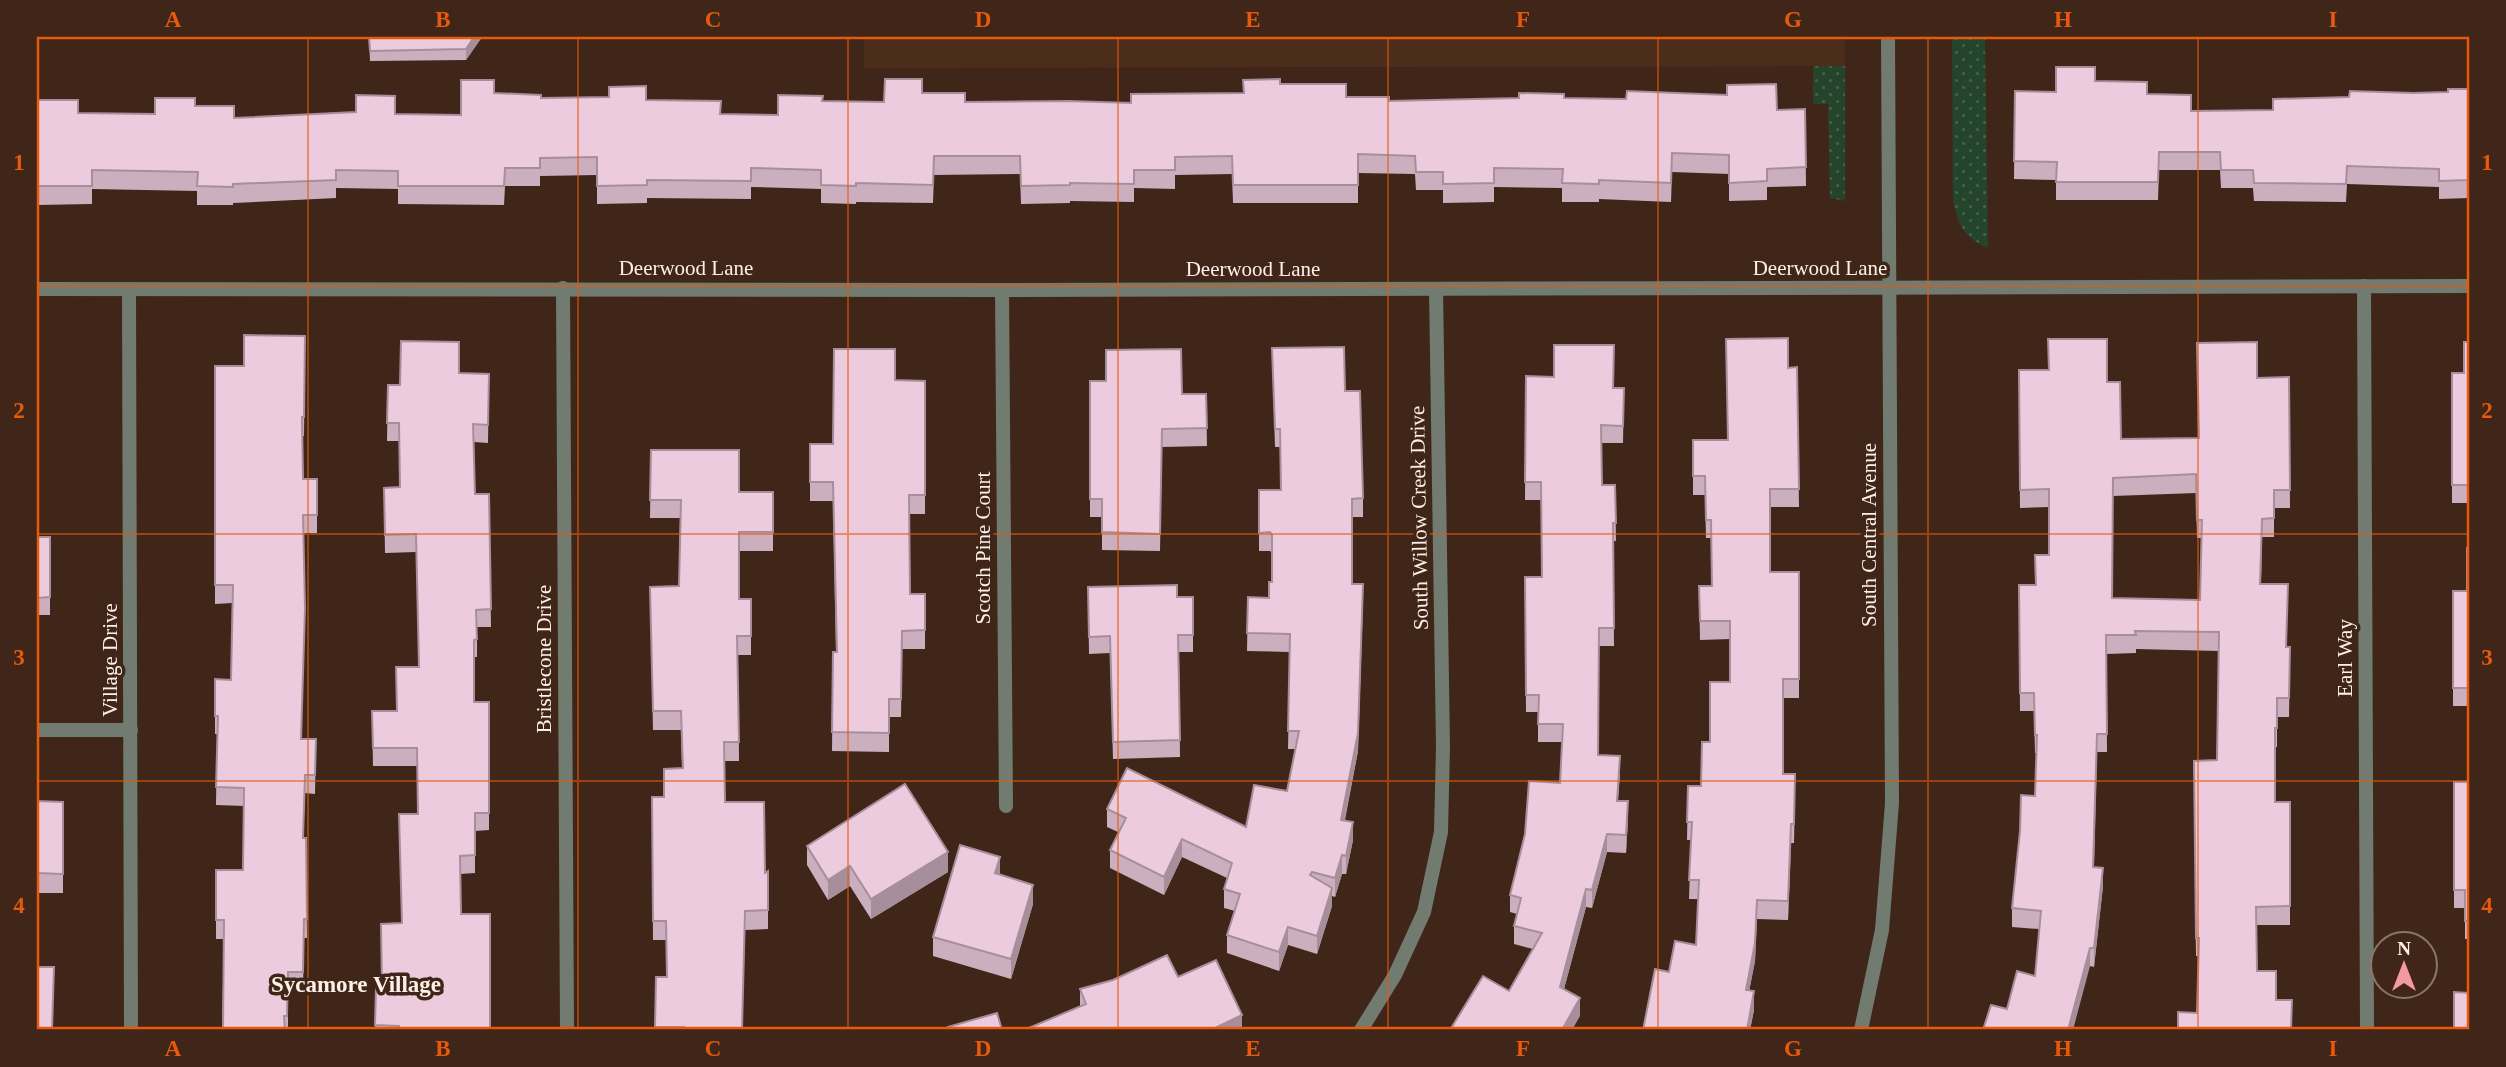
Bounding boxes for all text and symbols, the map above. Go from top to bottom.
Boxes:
text: A [165,7,182,32]
text: B [435,7,451,32]
text: C [705,7,721,32]
text: D [975,7,991,32]
text: E [1245,7,1261,32]
text: F [1516,7,1530,32]
text: G [1784,7,1802,32]
text: H [2054,7,2072,32]
text: I [2329,7,2338,32]
text: 1 [13,150,25,175]
text: 1 [2481,150,2493,175]
street label: Deerwood Lane [619,256,753,280]
street label: Deerwood Lane [1753,256,1887,280]
street label: Deerwood Lane [1186,257,1320,281]
text: 2 [13,398,25,423]
text: 2 [2481,398,2493,423]
street label: South Willow Creek Drive [1405,406,1433,630]
street label: South Central Avenue [1857,443,1881,627]
street label: Scotch Pine Court [971,471,995,624]
street label: Bristlecone Drive [532,585,556,733]
street label: Village Drive [98,603,122,717]
street label: Earl Way [2333,619,2357,697]
text: 3 [13,645,25,670]
text: 3 [2481,645,2493,670]
text: 4 [13,893,25,918]
text: 4 [2481,893,2493,918]
north arrow [2370,930,2440,1000]
text: N [2397,938,2411,959]
district label: Sycamore Village [271,972,441,997]
text: A [165,1036,182,1061]
text: B [435,1036,451,1061]
text: C [705,1036,721,1061]
text: D [975,1036,991,1061]
text: E [1245,1036,1261,1061]
text: F [1516,1036,1530,1061]
text: G [1784,1036,1802,1061]
text: H [2054,1036,2072,1061]
text: I [2329,1036,2338,1061]

